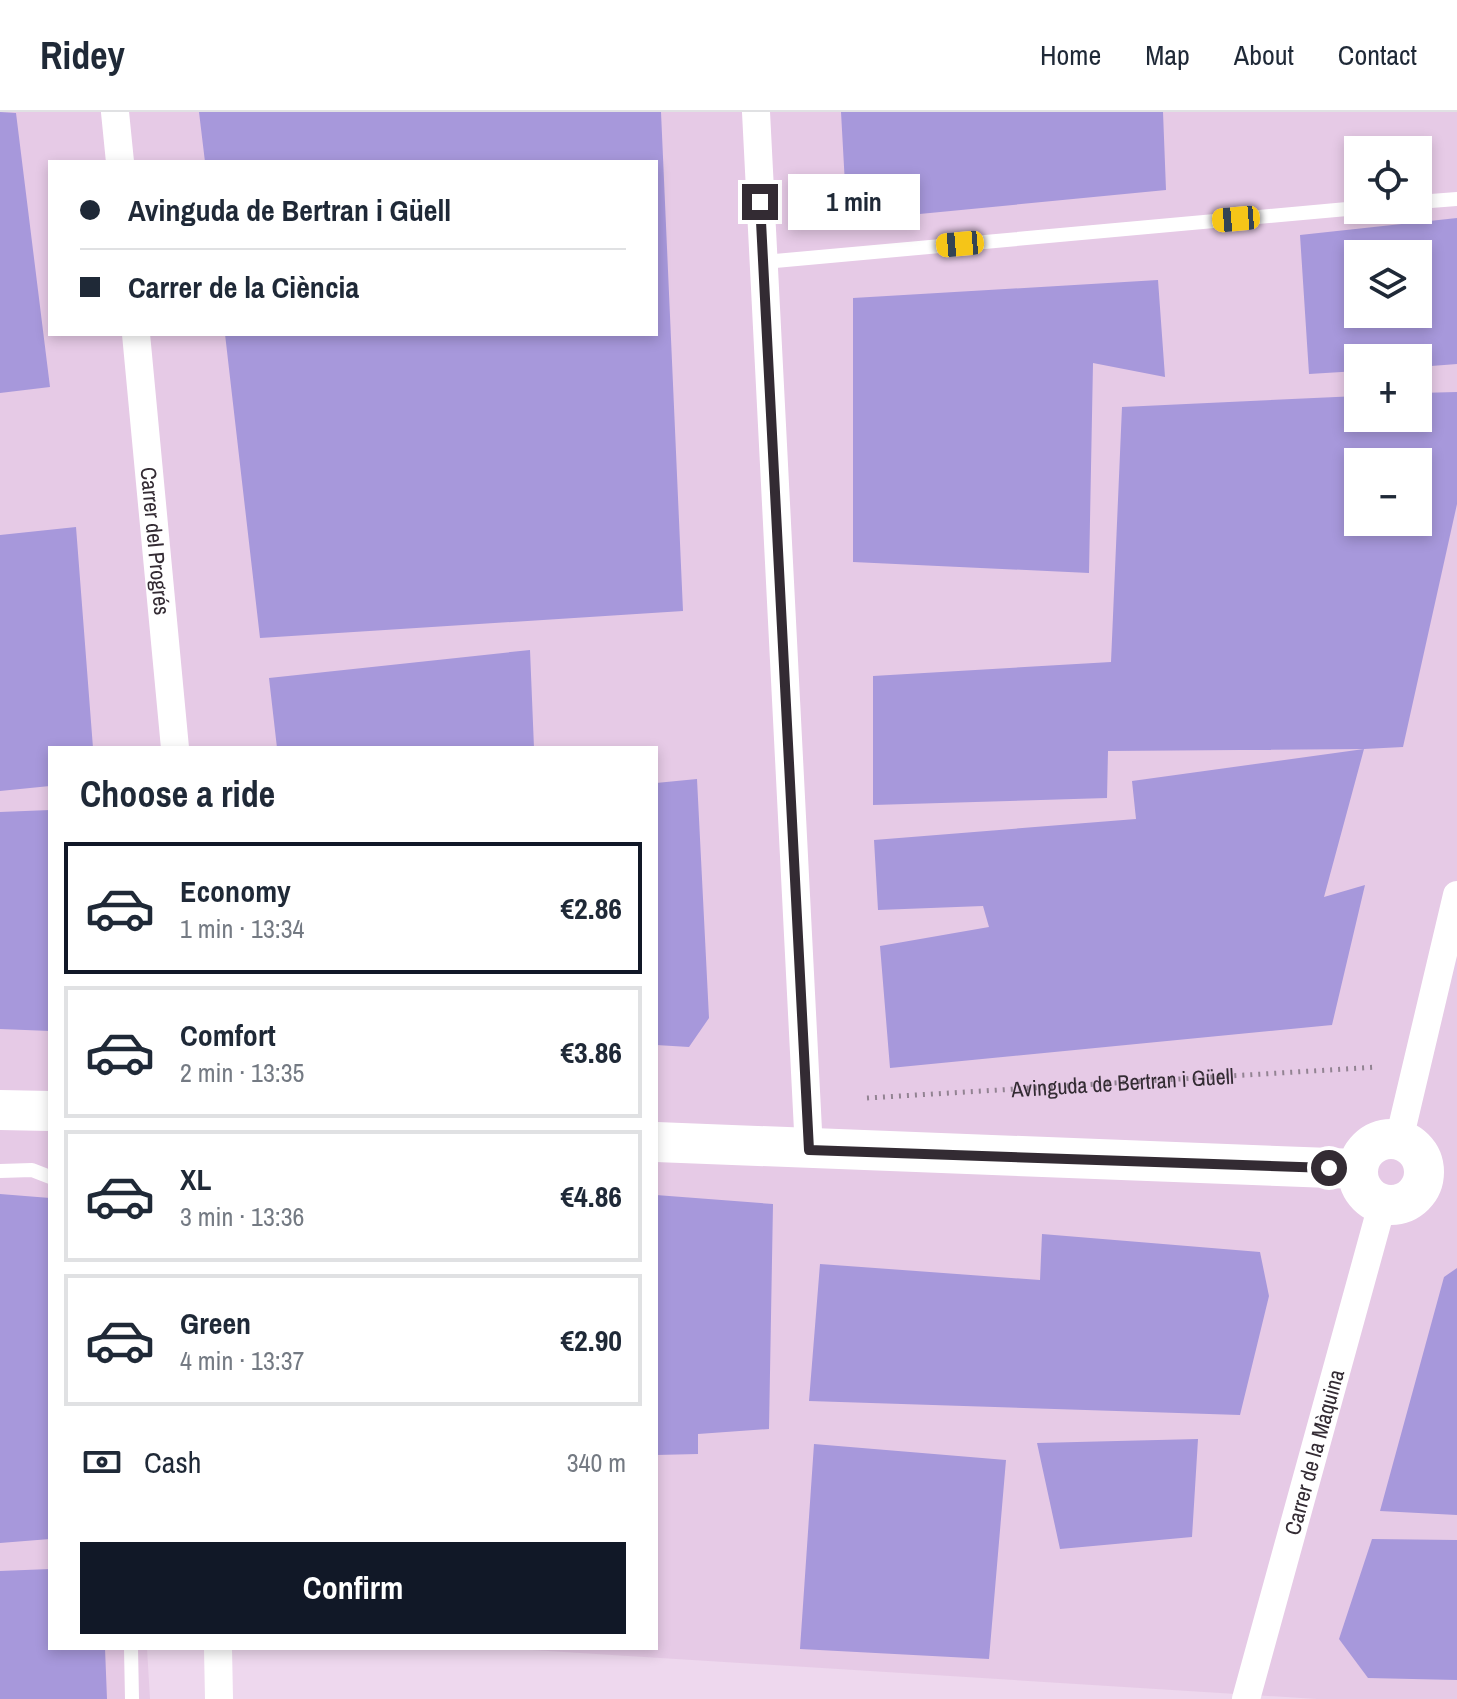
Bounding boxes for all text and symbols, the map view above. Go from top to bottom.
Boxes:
text: Ridey [40,30,125,81]
text: Home [1040,36,1101,74]
text: Map [1145,36,1190,74]
text: About [1234,36,1294,74]
text: Contact [1338,36,1417,74]
map controls [1344,136,1432,536]
button: locate [1344,136,1432,224]
callout: 1 min [788,174,920,230]
route end [742,184,778,220]
text: 1 min [826,184,882,219]
text: Avinguda de Bertran i Güell [128,190,451,230]
car [1211,205,1261,233]
car [935,230,985,258]
button: layers [1344,240,1432,328]
text: Carrer de la Ciència [128,267,359,307]
button: + [1344,344,1432,432]
button: − [1344,448,1432,536]
street label: Carrer del Progrés [134,466,177,616]
text: Choose a ride [80,770,275,818]
text: Economy [180,871,291,911]
icon: car [84,872,156,944]
text: €2.86 [560,888,622,928]
text: 1 min · 13:34 [180,911,304,946]
text: Comfort [180,1015,276,1055]
icon: car [84,1016,156,1088]
text: €3.86 [560,1032,622,1072]
text: 2 min · 13:35 [180,1055,304,1090]
street label: Avinguda de Bertran i Güell [1009,1061,1235,1104]
route start [1311,1150,1347,1186]
text: XL [180,1159,211,1199]
icon: car [84,1160,156,1232]
text: €4.86 [560,1176,622,1216]
text: 3 min · 13:36 [180,1199,304,1234]
text: Green [180,1303,251,1343]
icon: car [84,1304,156,1376]
text: €2.90 [560,1320,622,1360]
text: 4 min · 13:37 [180,1343,304,1378]
street label: Carrer de la Màquina [1277,1366,1351,1538]
icon: cash [80,1440,124,1484]
text: Cash [144,1442,201,1482]
text: 340 m [567,1445,626,1480]
button: Confirm [80,1542,626,1634]

